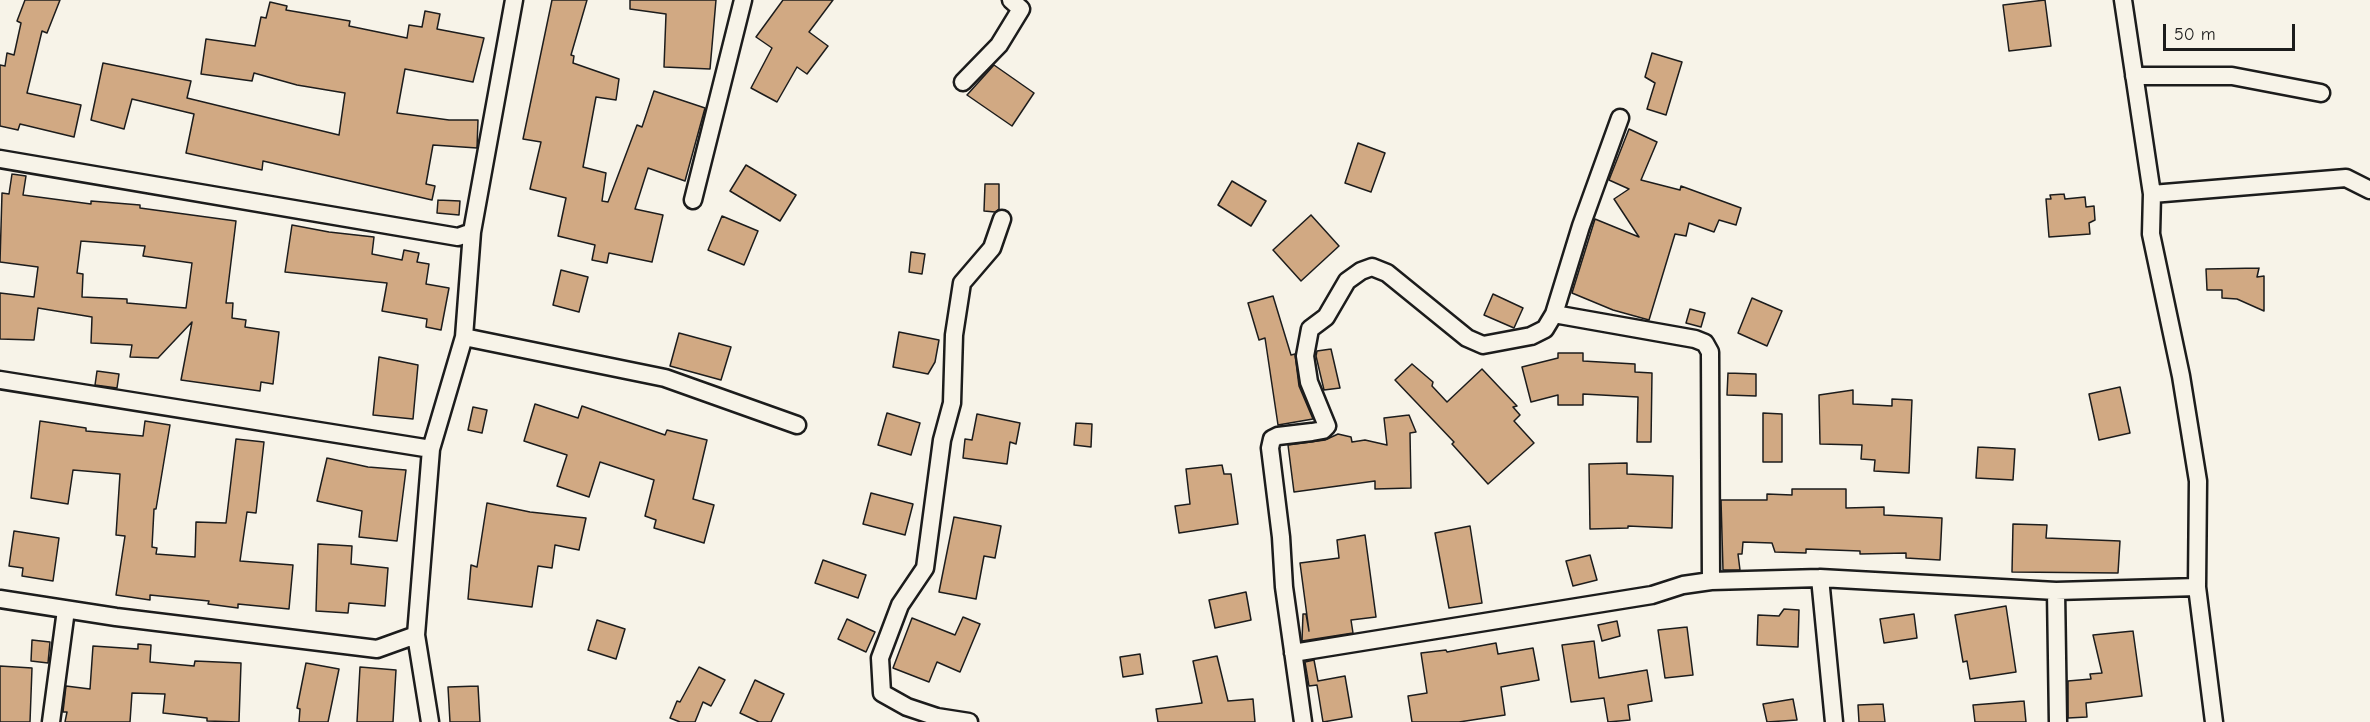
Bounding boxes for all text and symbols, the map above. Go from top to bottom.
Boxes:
scale bar [2166,12,2298,50]
text: 50 m [2174,24,2216,45]

